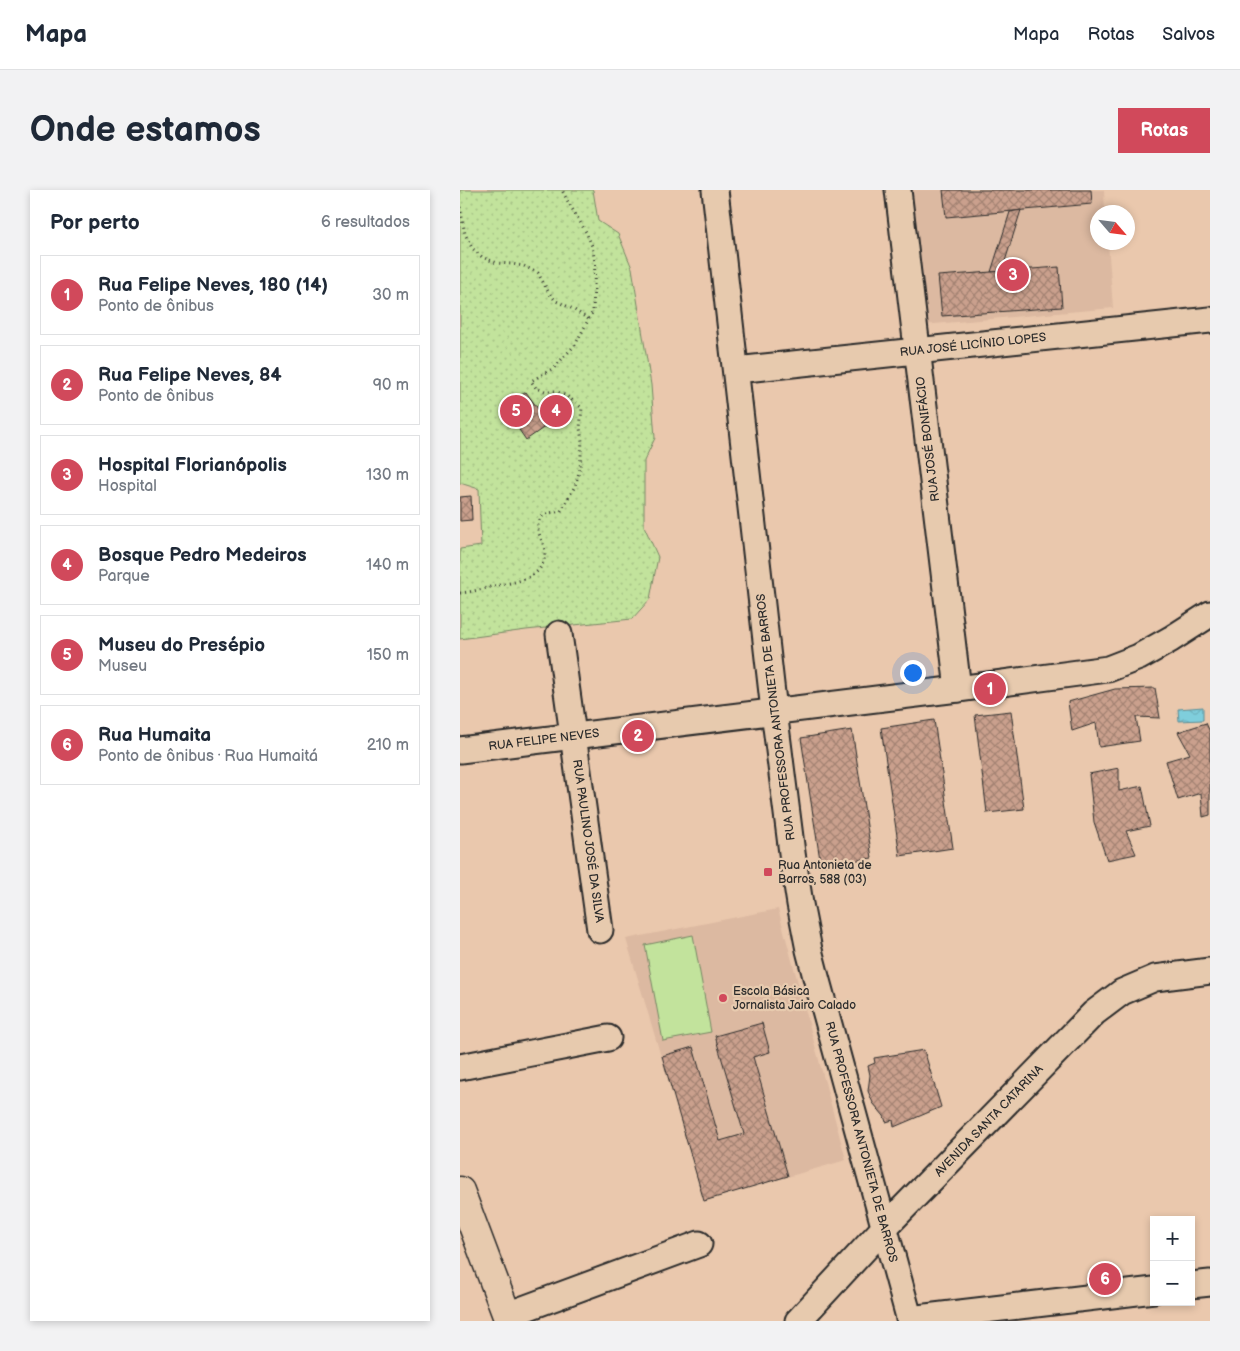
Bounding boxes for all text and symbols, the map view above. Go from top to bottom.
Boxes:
text: Mapa [25,20,87,49]
text: Mapa [1013,24,1059,45]
text: Rotas [1087,24,1134,45]
text: Salvos [1162,24,1215,45]
button: Rotas [1118,108,1210,153]
text: Onde estamos [30,109,261,152]
north arrow [1090,205,1135,250]
text: Por perto [50,210,140,235]
text: 6 resultados [321,213,410,232]
pin: 3 [997,256,1029,294]
text: Rua Felipe Neves, 180 (14) [98,274,328,297]
text: 1 [64,286,70,305]
text: 30 m [372,286,409,305]
text: Ponto de ônibus [98,297,214,316]
street label: RUA JOSÉ LICÍNIO LOPES [899,328,1047,360]
text: Rua Felipe Neves, 84 [98,364,282,387]
text: 2 [62,376,72,395]
text: 90 m [373,376,409,395]
street label: RUA JOSÉ BONIFÁCIO [911,376,943,503]
text: Ponto de ônibus [98,387,214,406]
pin: 5 [500,392,532,430]
pin: 4 [540,392,572,430]
text: Hospital Florianópolis [98,454,287,477]
text: 3 [62,466,72,485]
text: 130 m [366,466,409,485]
text: Hospital [98,477,157,496]
text: Bosque Pedro Medeiros [98,544,307,567]
text: 4 [62,556,72,575]
text: 140 m [366,556,409,575]
text: Parque [98,567,150,586]
street label: RUA PROFESSORA ANTONIETA DE BARROS [753,593,799,841]
text: Museu do Presépio [98,634,265,657]
text: 5 [62,646,72,665]
text: 150 m [367,646,409,665]
text: Museu [98,657,147,676]
your location [900,660,926,686]
pin: 1 [974,670,1006,708]
pin: 2 [622,717,654,755]
text: Rua Humaita [98,724,211,747]
street label: RUA FELIPE NEVES [488,726,600,754]
text: 6 [62,736,72,755]
text: 210 m [367,736,409,755]
text: Ponto de ônibus · Rua Humaitá [98,747,318,766]
street label: RUA PAULINO JOSÉ DA SILVA [569,758,608,924]
place label: Rua Antonieta de Barros, 588 (03) [778,858,872,887]
marker: Rua Antonieta de Barros, 588 (03) [762,866,774,878]
place label: Escola Básica Jornalista Jairo Calado [733,984,856,1013]
marker: Escola Básica Jornalista Jairo Calado [717,992,729,1004]
street label: RUA PROFESSORA ANTONIETA DE BARROS [822,1020,900,1264]
street label: AVENIDA SANTA CATARINA [932,1061,1047,1180]
map controls [1150,1216,1195,1306]
button: + [1150,1216,1195,1261]
pin: 6 [1089,1260,1121,1298]
button: − [1150,1261,1195,1306]

